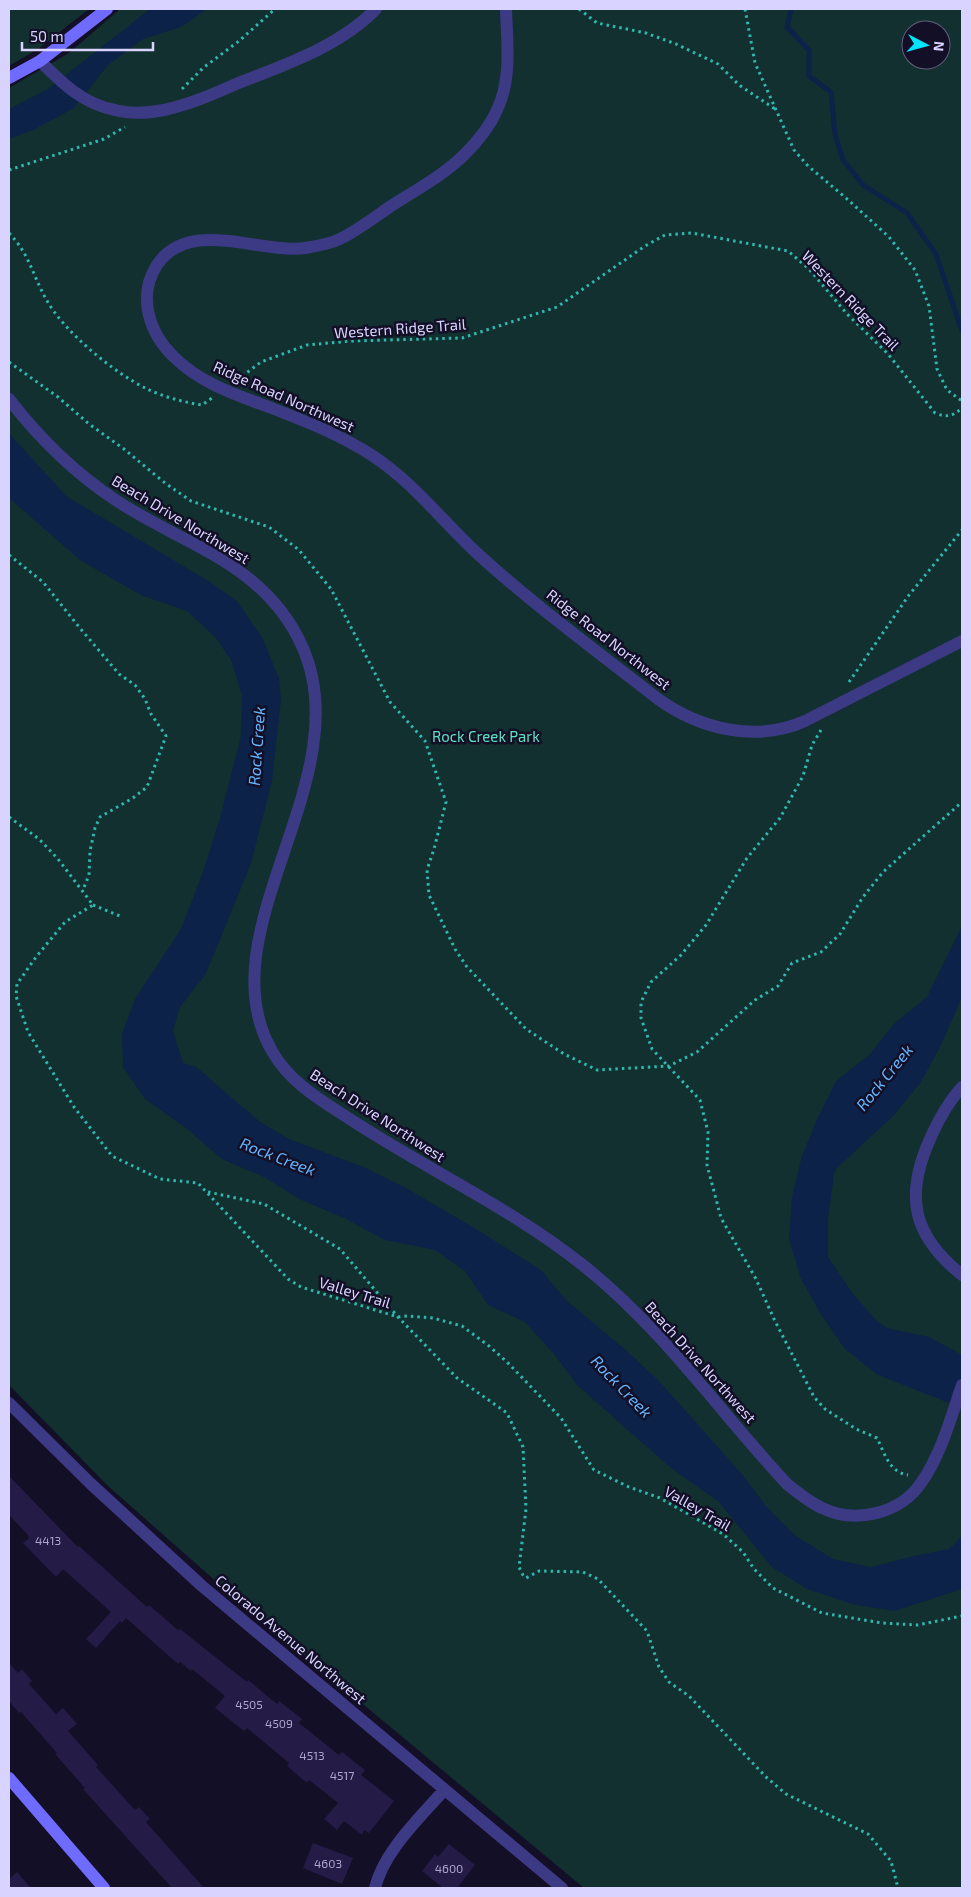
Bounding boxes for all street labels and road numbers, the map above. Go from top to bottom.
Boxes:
street label: Western Ridge Trail [799,246,904,354]
street label: Western Ridge Trail [333,314,467,342]
street label: Ridge Road Northwest [211,357,358,435]
street label: Beach Drive Northwest [109,471,253,567]
street label: Ridge Road Northwest [543,585,675,693]
street label: Beach Drive Northwest [307,1065,449,1166]
street label: Valley Trail [317,1273,394,1312]
street label: Beach Drive Northwest [642,1298,760,1427]
street label: Valley Trail [661,1482,735,1535]
street label: Colorado Avenue Northwest [212,1571,370,1708]

